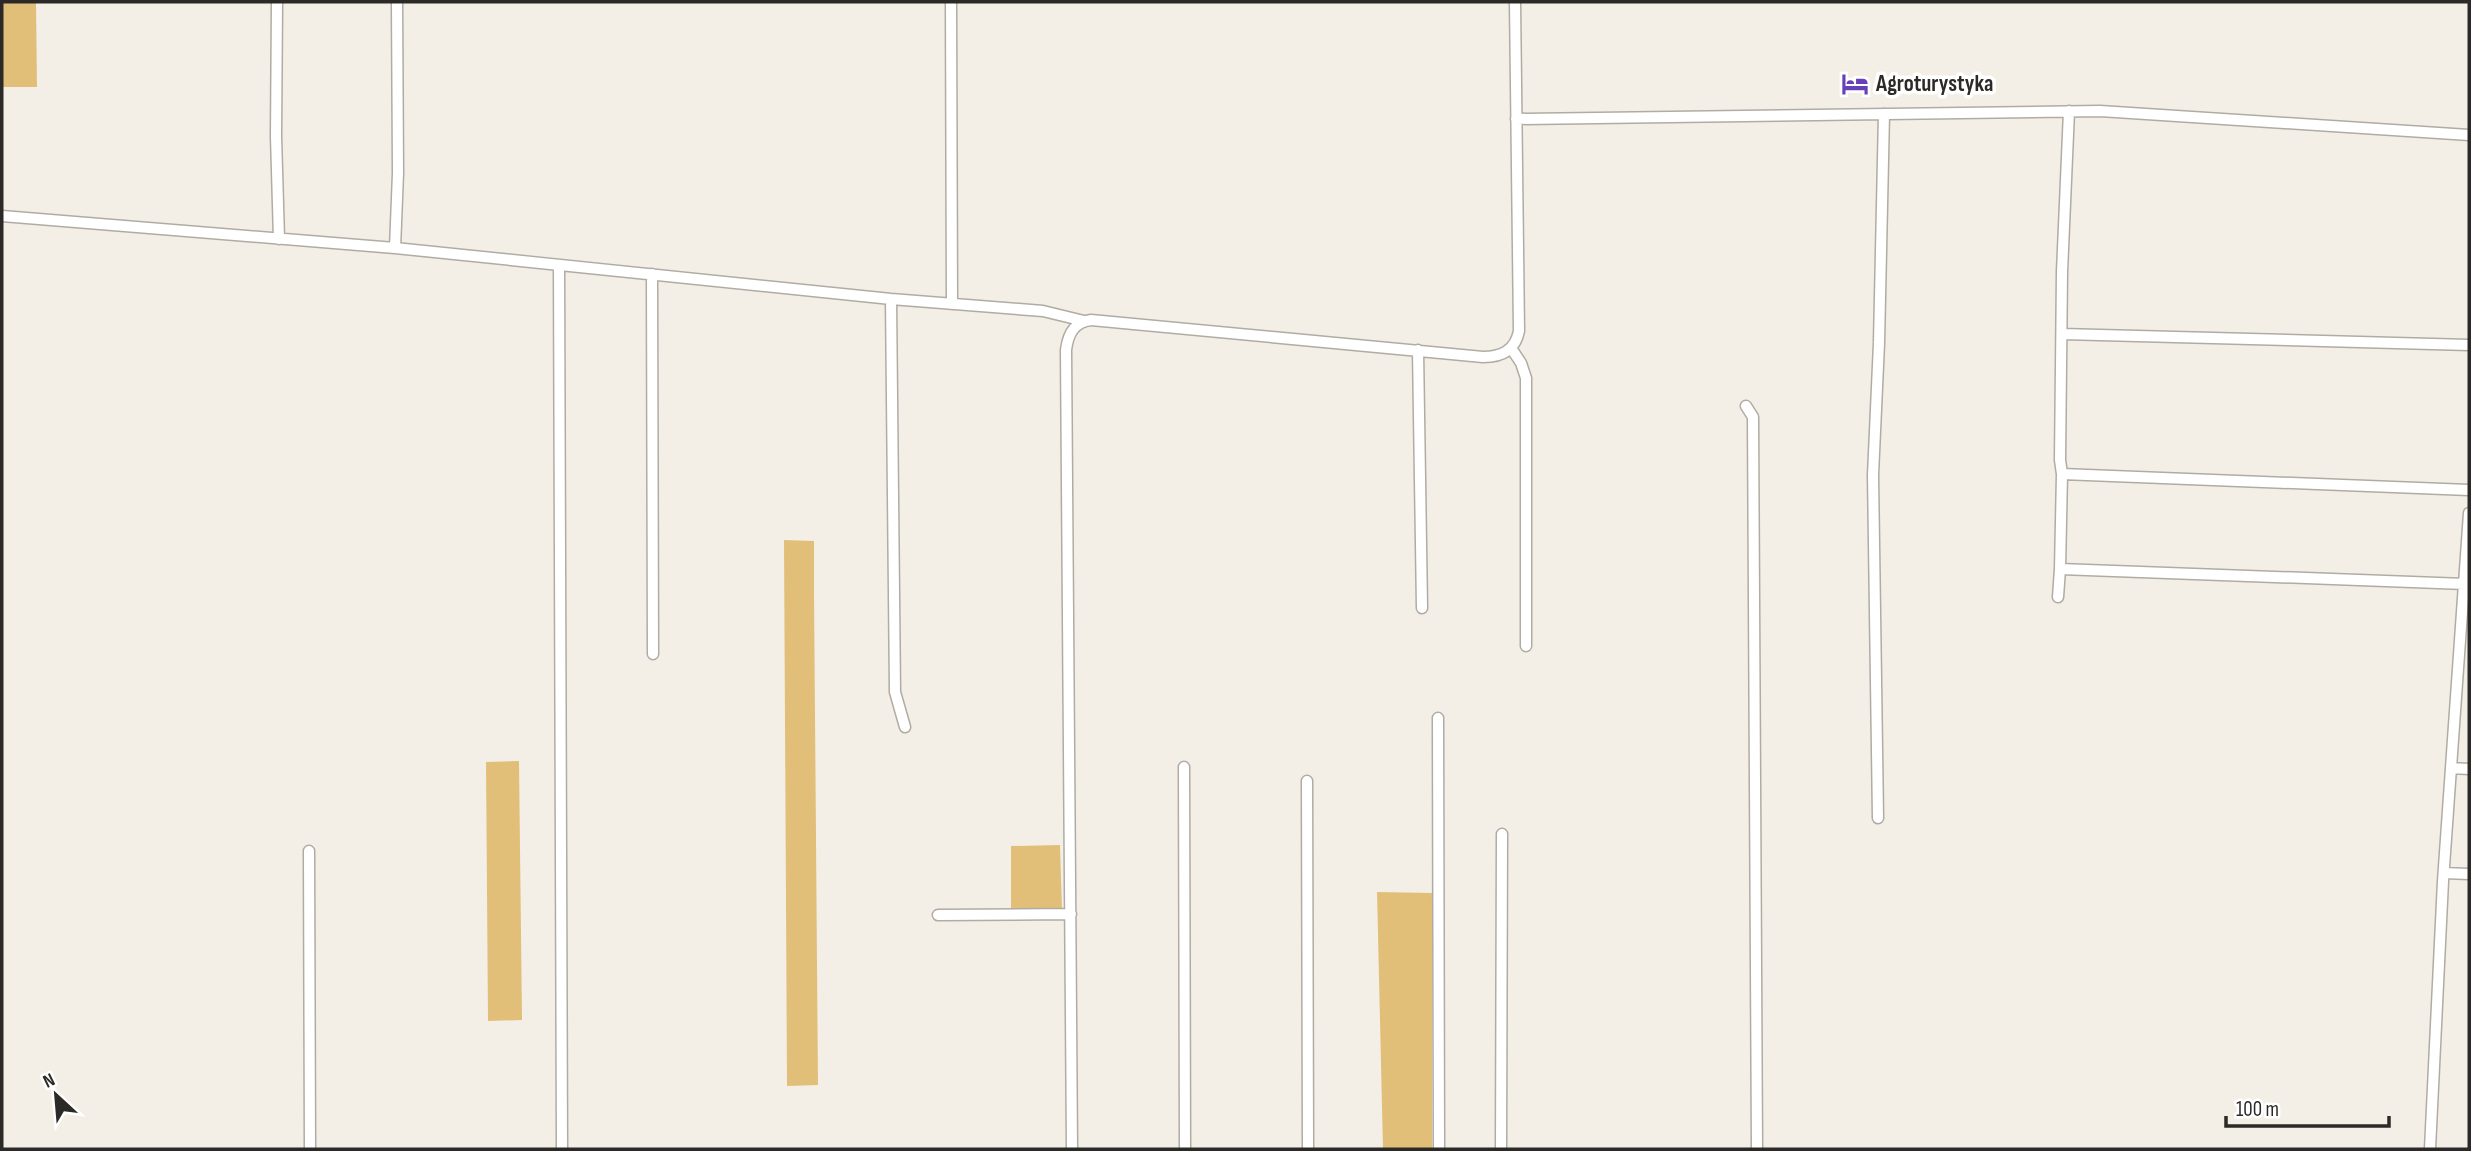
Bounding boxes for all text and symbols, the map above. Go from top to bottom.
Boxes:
hotel icon: Agroturystyka [1840,69,1870,99]
place label: Agroturystyka [1875,70,1993,98]
north arrow [21,1060,91,1130]
text: N [40,1069,59,1094]
scale bar [2226,1084,2389,1128]
text: 100 m [2236,1097,2279,1122]

